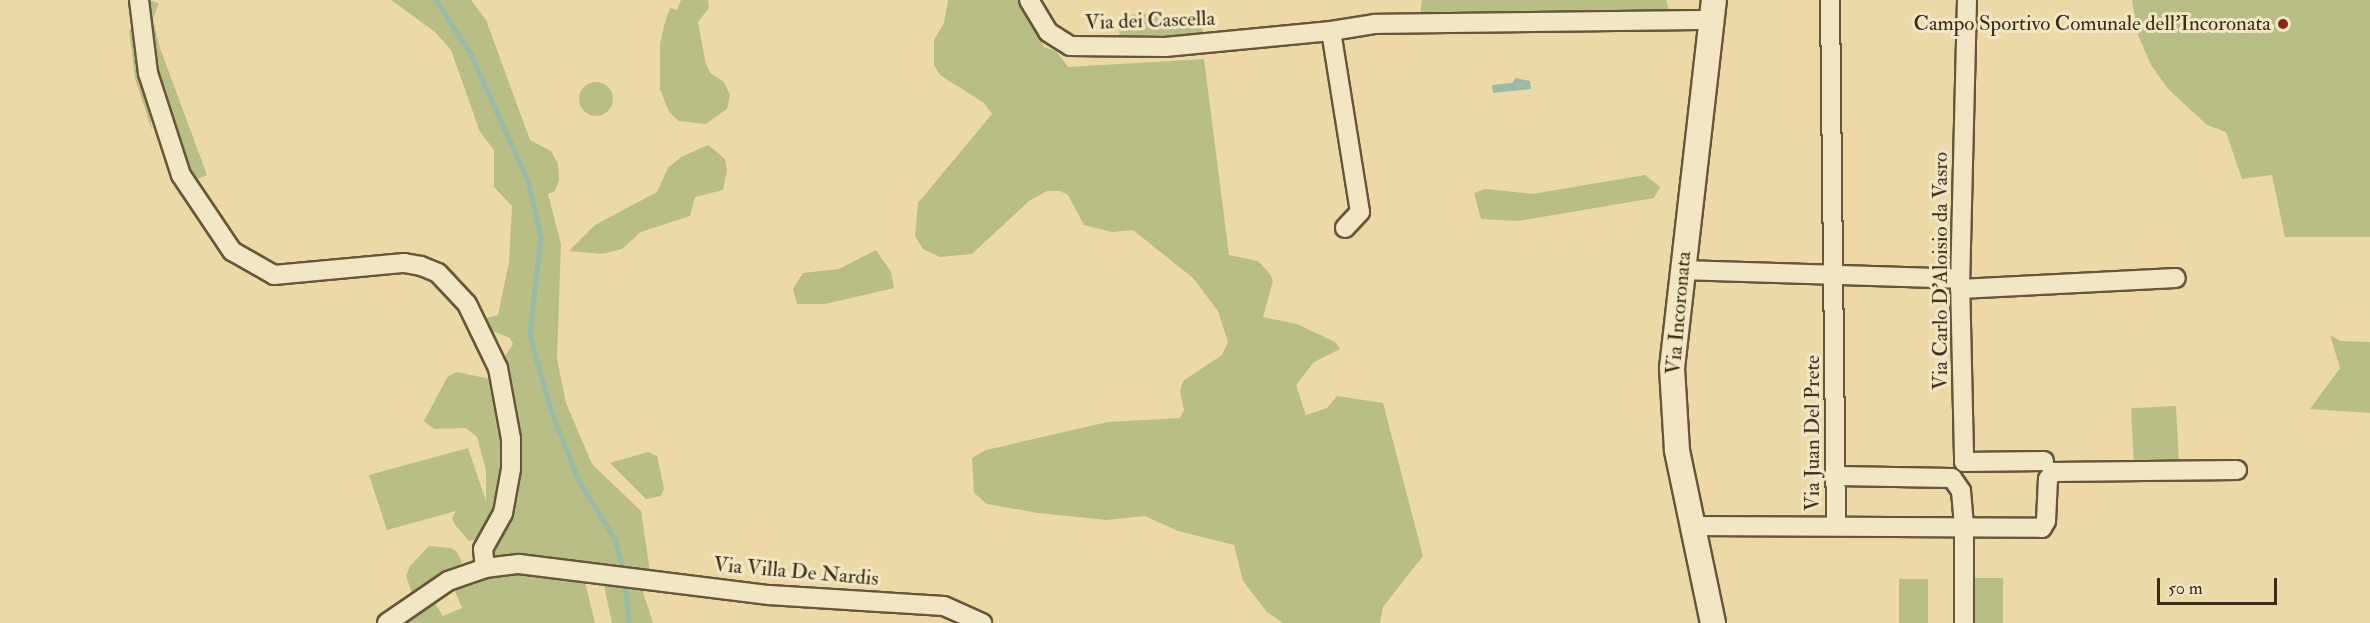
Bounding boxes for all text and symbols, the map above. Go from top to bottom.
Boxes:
street label: Via dei Cascella [1084,6,1216,36]
place label: Campo Sportivo Comunale dell'Incoronata [1914,11,2271,37]
marker: Campo Sportivo Comunale dell'Incoronata [2276,17,2290,31]
street label: Via Carlo D'Aloisio da Vasro [1928,152,1954,390]
street label: Via Incoronata [1661,250,1697,376]
street label: Via Juan Del Prete [1800,355,1826,511]
street label: Via Villa De Nardis [712,552,880,592]
scale bar [2160,566,2280,604]
text: 50 m [2168,577,2203,600]

